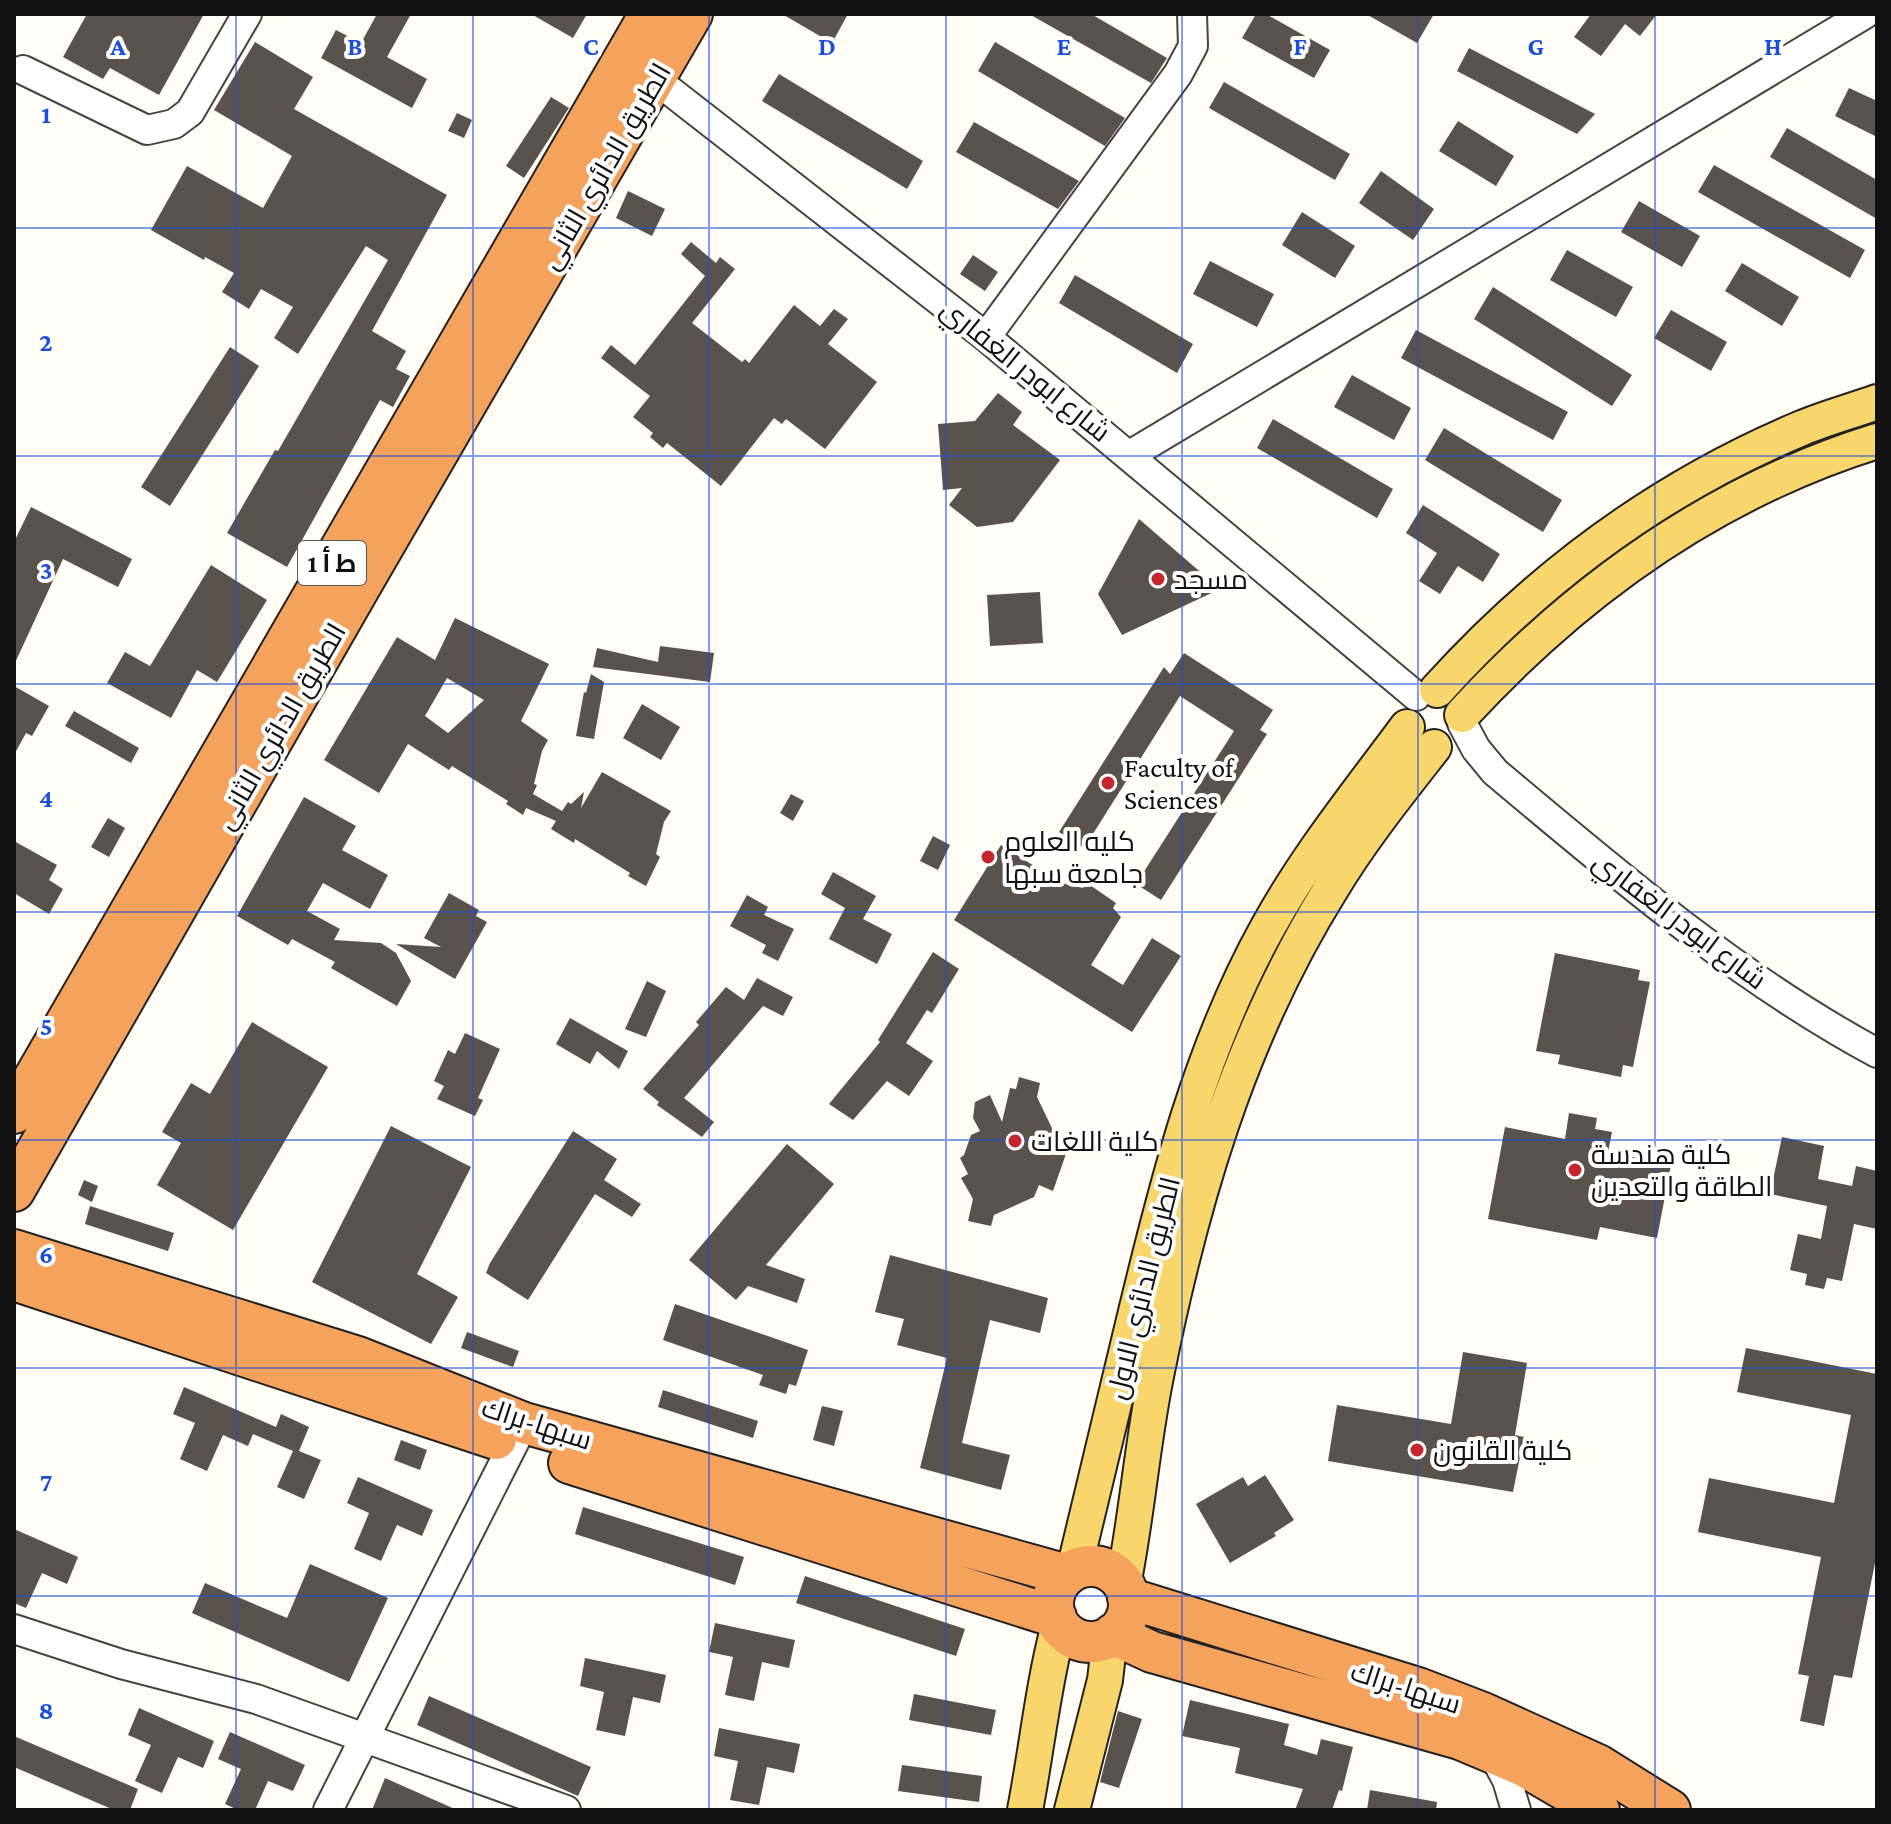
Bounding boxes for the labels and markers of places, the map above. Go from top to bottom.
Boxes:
place label: مسجد [1174,564,1248,595]
marker: مسجد [1149,570,1167,588]
place label: Faculty of Sciences [1124,752,1235,815]
marker: Faculty of Sciences [1099,774,1117,792]
place label: كليه العلوم جامعة سبها [1004,826,1143,890]
marker: كليه العلوم جامعة سبها [979,848,997,866]
place label: كلية اللغات [1031,1126,1159,1157]
marker: كلية اللغات [1006,1132,1024,1150]
place label: كلية هندسة الطاقة والتعدين [1591,1139,1772,1203]
marker: كلية هندسة الطاقة والتعدين [1566,1161,1584,1179]
place label: كلية القانون [1433,1435,1572,1467]
marker: كلية القانون [1408,1441,1426,1459]

